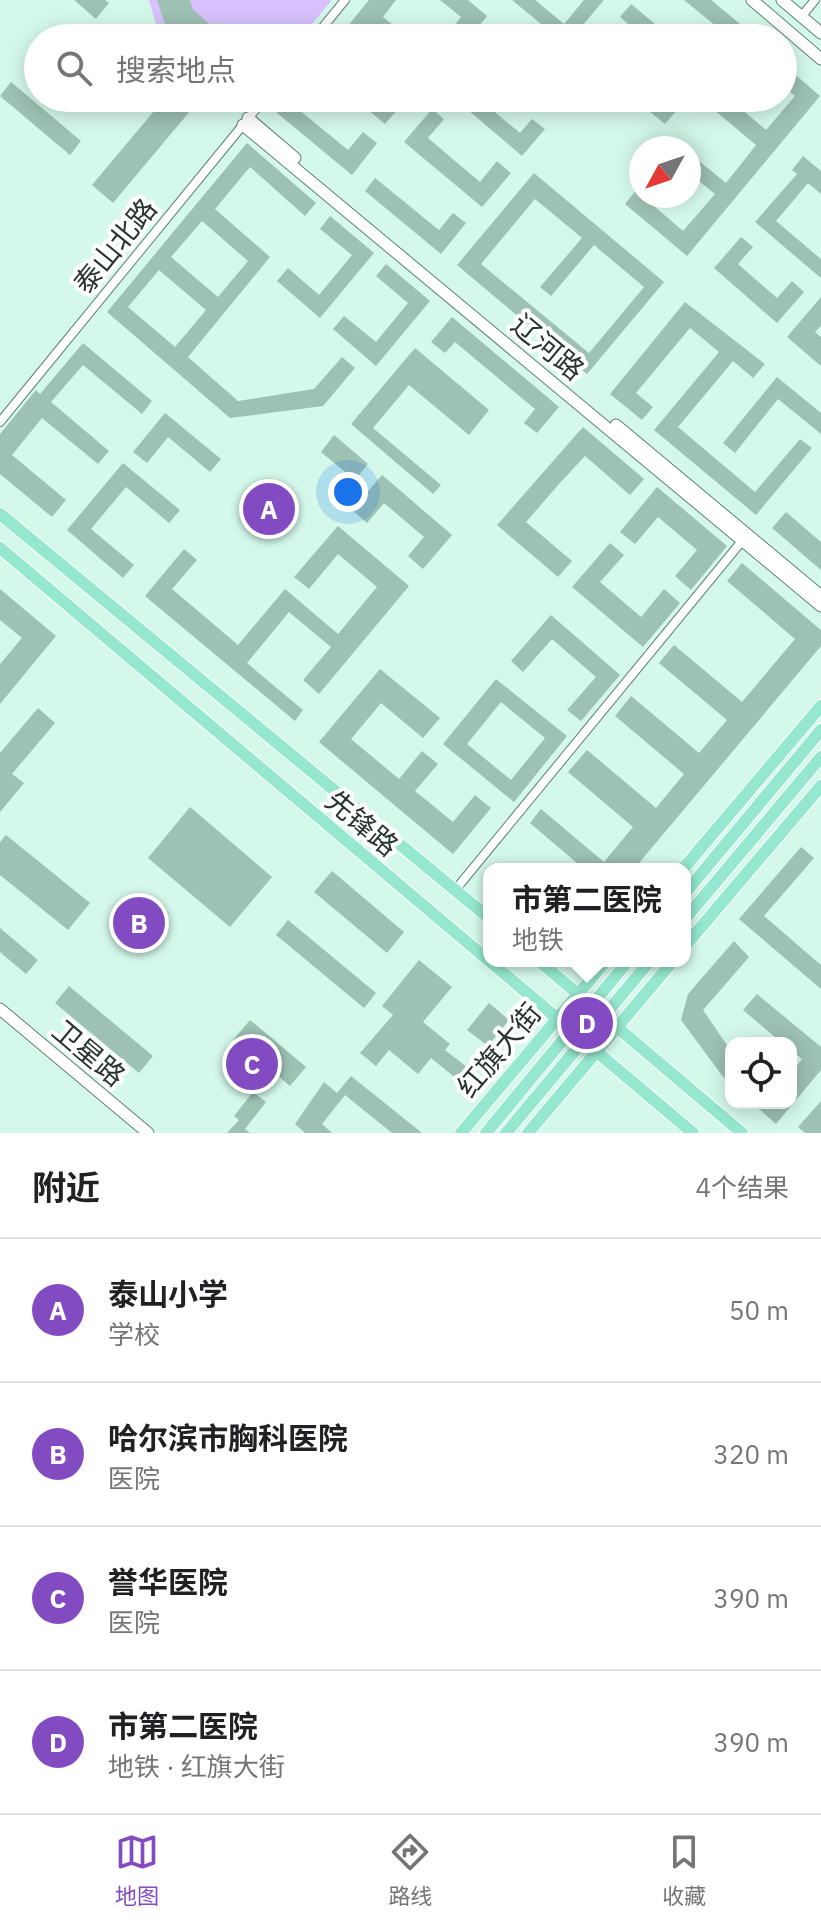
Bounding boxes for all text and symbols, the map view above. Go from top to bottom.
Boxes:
search box [24,24,797,112]
icon: search [52,46,96,90]
text: 搜索地点 [116,50,236,89]
north arrow [629,136,701,208]
street label: 泰山北路 [65,191,164,301]
street label: 辽河路 [504,305,592,388]
your location [328,472,368,512]
pin: A [243,479,295,539]
street label: 先锋路 [318,781,406,864]
popup [483,863,691,967]
text: 市第二医院 [512,879,662,918]
pin: B [113,893,165,953]
text: 地铁 [512,922,564,956]
pin: D [561,993,613,1053]
street label: 红旗大街 [448,995,549,1104]
street label: 卫星路 [45,1011,133,1094]
pin: C [226,1034,278,1094]
map controls [725,1037,797,1109]
button: locate [725,1037,797,1109]
text: 附近 [32,1165,100,1209]
text: 4个结果 [695,1170,789,1204]
text: 泰山小学 [108,1274,228,1313]
text: A [49,1293,67,1327]
text: 50 m [729,1293,789,1327]
text: 学校 [108,1317,160,1351]
text: 哈尔滨市胸科医院 [108,1418,348,1457]
text: B [49,1437,67,1471]
text: 320 m [713,1437,789,1471]
text: 医院 [108,1461,160,1495]
text: 誉华医院 [108,1562,228,1601]
text: C [50,1581,66,1615]
text: 390 m [713,1581,789,1615]
text: 医院 [108,1605,160,1639]
text: 市第二医院 [108,1706,258,1745]
text: D [49,1725,67,1759]
text: 390 m [713,1725,789,1759]
text: 地铁 · 红旗大街 [108,1749,285,1783]
tab: 地图 [115,1830,159,1910]
tab: 路线 [388,1830,432,1910]
tab: 收藏 [662,1830,706,1910]

